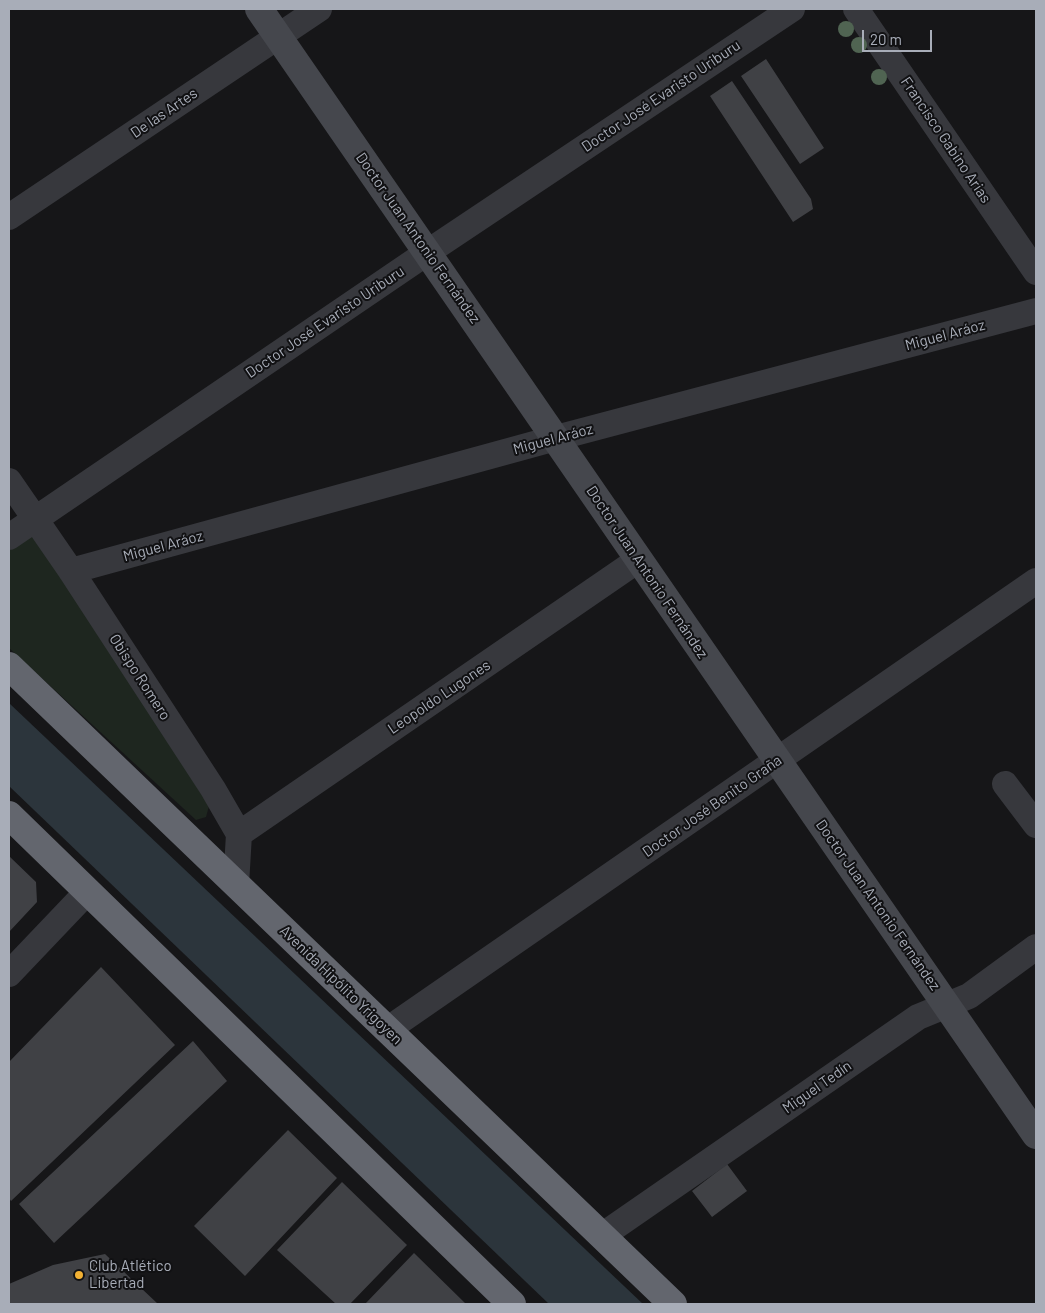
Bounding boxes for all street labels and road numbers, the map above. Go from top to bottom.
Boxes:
street label: Doctor José Evaristo Uriburu [578,36,744,156]
street label: Francisco Gabino Arias [897,73,995,207]
street label: De las Artes [127,84,201,142]
street label: Doctor Juan Antonio Fernández [352,149,484,327]
street label: Doctor José Evaristo Uriburu [242,262,408,382]
street label: Miguel Aráoz [903,316,987,354]
street label: Miguel Aráoz [511,420,595,458]
street label: Doctor Juan Antonio Fernández [582,482,712,662]
street label: Miguel Aráoz [121,527,205,565]
street label: Obispo Romero [105,631,175,723]
street label: Leopoldo Lugones [384,656,494,738]
street label: Doctor José Benito Graña [639,751,785,861]
street label: Doctor Juan Antonio Fernández [812,816,944,994]
street label: Avenida Hipólito Yrigoyen [276,922,406,1048]
street label: Miguel Tedín [779,1057,855,1117]

